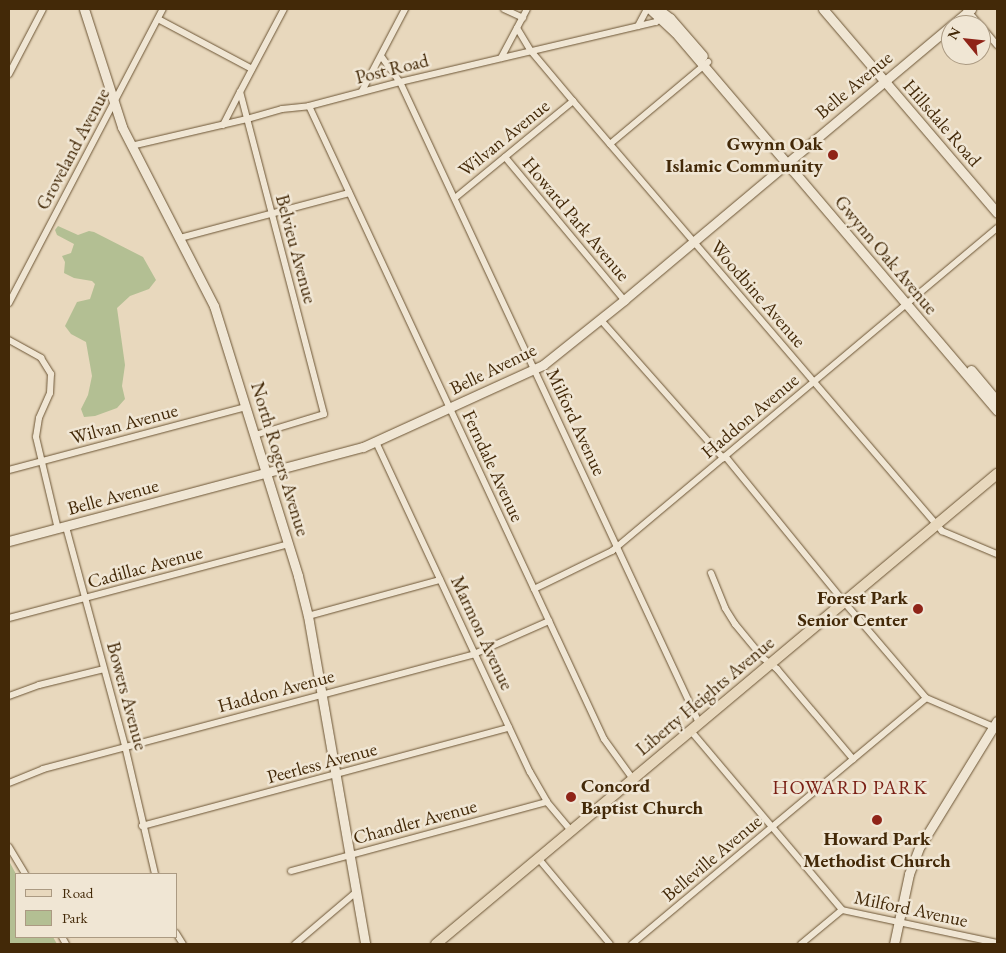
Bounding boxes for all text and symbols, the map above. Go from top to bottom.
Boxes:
north arrow [941,15,991,65]
text: N [943,24,964,43]
street label: Belle Avenue [811,46,897,124]
street label: Post Road [353,49,431,89]
street label: Hillsdale Road [898,75,986,171]
street label: Groveland Avenue [31,84,115,214]
street label: Wilvan Avenue [454,94,554,182]
place label: Gwynn Oak Islamic Community [665,133,823,177]
marker: Gwynn Oak Islamic Community [827,149,839,161]
street label: Howard Park Avenue [517,152,635,286]
street label: Gwynn Oak Avenue [830,191,942,319]
street label: Belvieu Avenue [271,192,321,306]
street label: Woodbine Avenue [705,236,811,352]
street label: Belle Avenue [446,338,540,400]
street label: Milford Avenue [541,365,611,479]
street label: Haddon Avenue [697,369,803,463]
street label: North Rogers Avenue [246,379,314,539]
street label: Wilvan Avenue [68,399,180,449]
street label: Ferndale Avenue [457,407,529,525]
street label: Belle Avenue [65,474,161,520]
street label: Cadillac Avenue [85,541,205,593]
street label: Marmon Avenue [446,572,518,694]
place label: Forest Park Senior Center [797,587,908,631]
marker: Forest Park Senior Center [912,603,924,615]
street label: Liberty Heights Avenue [631,632,779,760]
street label: Bowers Avenue [102,639,152,753]
street label: Haddon Avenue [215,664,337,718]
street label: Peerless Avenue [264,737,380,789]
place label: Concord Baptist Church [581,775,703,819]
district label: HOWARD PARK [771,775,929,799]
marker: Concord Baptist Church [565,791,577,803]
street label: Chandler Avenue [351,795,479,849]
street label: Belleville Avenue [658,810,766,906]
marker: Howard Park Methodist Church [871,814,883,826]
place label: Howard Park Methodist Church [803,828,951,872]
legend [15,873,178,938]
text: Road [62,883,93,902]
street label: Milford Avenue [852,886,970,932]
text: Park [62,908,88,927]

